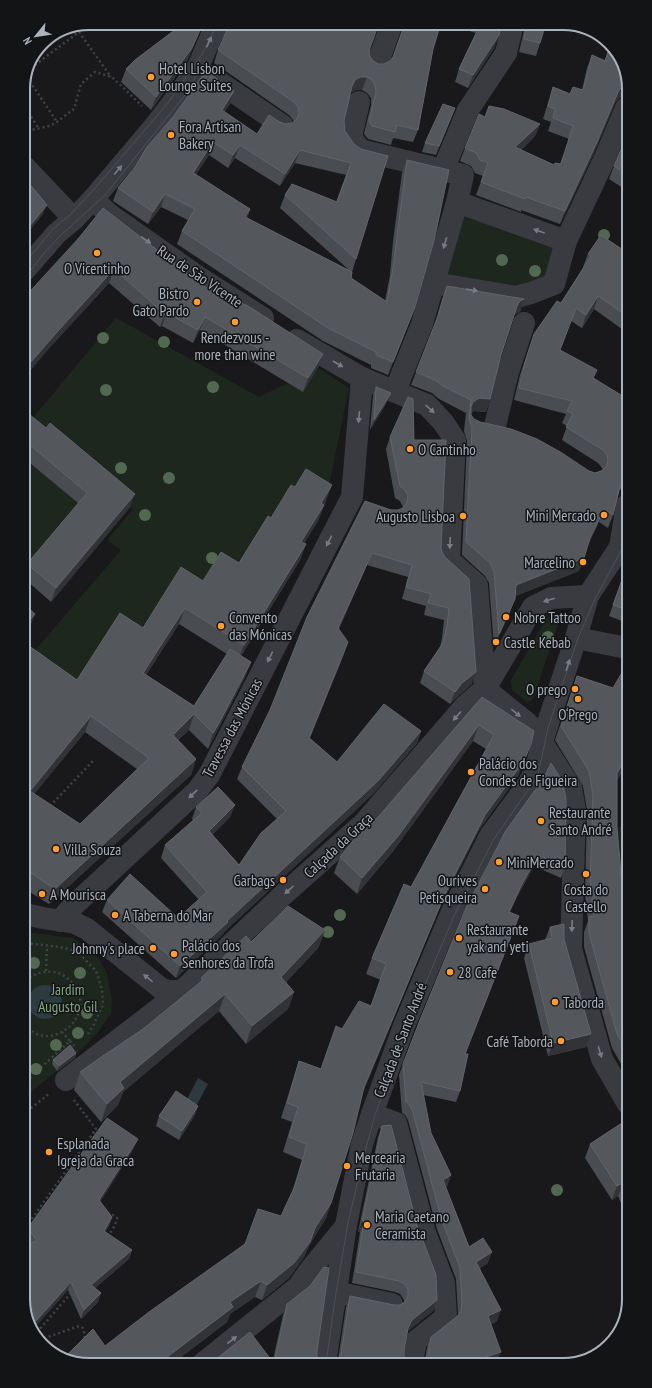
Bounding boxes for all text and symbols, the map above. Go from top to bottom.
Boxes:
north arrow [16,16,56,56]
text: N [20,35,35,47]
one-way arrow [206,37,212,48]
place label: Hotel Lisbon Lounge Suites [159,59,231,95]
marker: Hotel Lisbon Lounge Suites [146,72,156,82]
place label: Fora Artisan Bakery [179,117,241,153]
marker: Fora Artisan Bakery [166,130,176,140]
one-way arrow [114,164,123,175]
one-way arrow [533,228,545,234]
one-way arrow [141,236,152,244]
one-way arrow [442,237,448,249]
street label: Rua de São Vicente [154,241,246,311]
marker: O Vicentinho [92,248,102,258]
place label: O Vicentinho [64,259,130,278]
place label: Bistro Gato Pardo [133,284,189,320]
one-way arrow [466,287,478,293]
marker: Bistro Gato Pardo [192,297,202,307]
marker: Rendezvous - more than wine [230,317,240,327]
place label: Rendezvous - more than wine [194,328,276,364]
one-way arrow [332,360,344,367]
one-way arrow [425,404,435,413]
one-way arrow [356,411,362,423]
place label: O Cantinho [418,440,476,459]
marker: O Cantinho [405,444,415,454]
place label: Mini Mercado [526,506,596,525]
place label: Augusto Lisboa [376,507,455,526]
marker: Mini Mercado [599,510,609,520]
marker: Augusto Lisboa [458,511,468,521]
one-way arrow [326,535,332,547]
one-way arrow [446,537,453,549]
place label: Marcelino [524,553,575,572]
marker: Marcelino [578,557,588,567]
one-way arrow [543,597,555,603]
place label: Convento das Mónicas [229,608,292,644]
place label: Nobre Tattoo [514,608,581,627]
marker: Nobre Tattoo [501,612,511,622]
marker: Convento das Mónicas [216,621,226,631]
place label: Castle Kebab [504,633,571,652]
marker: Castle Kebab [491,637,501,647]
one-way arrow [267,651,273,663]
one-way arrow [565,658,571,670]
street label: Travessa das Mónicas [198,675,266,781]
place label: O prego [526,680,567,699]
marker: O prego [570,684,580,694]
marker: O‘Prego [573,694,583,704]
place label: O‘Prego [558,705,598,724]
one-way arrow [510,708,521,717]
one-way arrow [452,711,462,721]
place label: Palácio dos Condes de Figueira [479,754,577,790]
marker: Palácio dos Condes de Figueira [466,767,476,777]
one-way arrow [188,789,198,799]
place label: Restaurante Santo André [549,803,612,839]
street label: Calçada da Graça [299,808,377,882]
marker: Restaurante Santo André [536,816,546,826]
place label: Villa Souza [63,840,121,859]
marker: Villa Souza [51,844,61,854]
place label: MiniMercado [507,853,574,872]
marker: MiniMercado [494,857,504,867]
marker: Costa do Castello [581,869,591,879]
place label: Garbags [233,871,275,890]
place label: Ourives Petisqueira [419,871,477,907]
marker: Garbags [278,875,288,885]
place label: Costa do Castello [564,880,608,916]
marker: Ourives Petisqueira [480,884,490,894]
place label: A Mourisca [50,885,106,904]
one-way arrow [285,885,294,894]
marker: A Mourisca [37,889,47,899]
place label: A Taberna do Mar [123,906,213,925]
marker: A Taberna do Mar [110,910,120,920]
place label: Restaurante yak and yeti [467,920,529,956]
one-way arrow [568,920,575,932]
marker: Restaurante yak and yeti [454,933,464,943]
place label: Palácio dos Senhores da Trofa [182,936,274,972]
place label: Johnny's place [71,939,145,958]
marker: Johnny's place [148,943,158,953]
marker: Palácio dos Senhores da Trofa [169,949,179,959]
place label: 28 Cafe [458,963,497,982]
marker: 28 Cafe [445,967,455,977]
one-way arrow [142,973,153,982]
park label: Jardim Augusto Gil [38,980,98,1016]
street label: Calçada de Santo André [369,980,431,1100]
place label: Taborda [563,993,604,1012]
marker: Taborda [550,997,560,1007]
place label: Café Taborda [487,1032,553,1051]
marker: Café Taborda [556,1036,566,1046]
one-way arrow [597,1046,603,1058]
place label: Esplanada Igreja da Graca [57,1134,134,1170]
marker: Esplanada Igreja da Graca [44,1147,54,1157]
place label: Mercearia Frutaria [355,1148,406,1184]
marker: Mercearia Frutaria [342,1161,352,1171]
place label: Maria Caetano Ceramista [375,1207,449,1243]
marker: Maria Caetano Ceramista [362,1220,372,1230]
one-way arrow [227,1336,238,1344]

